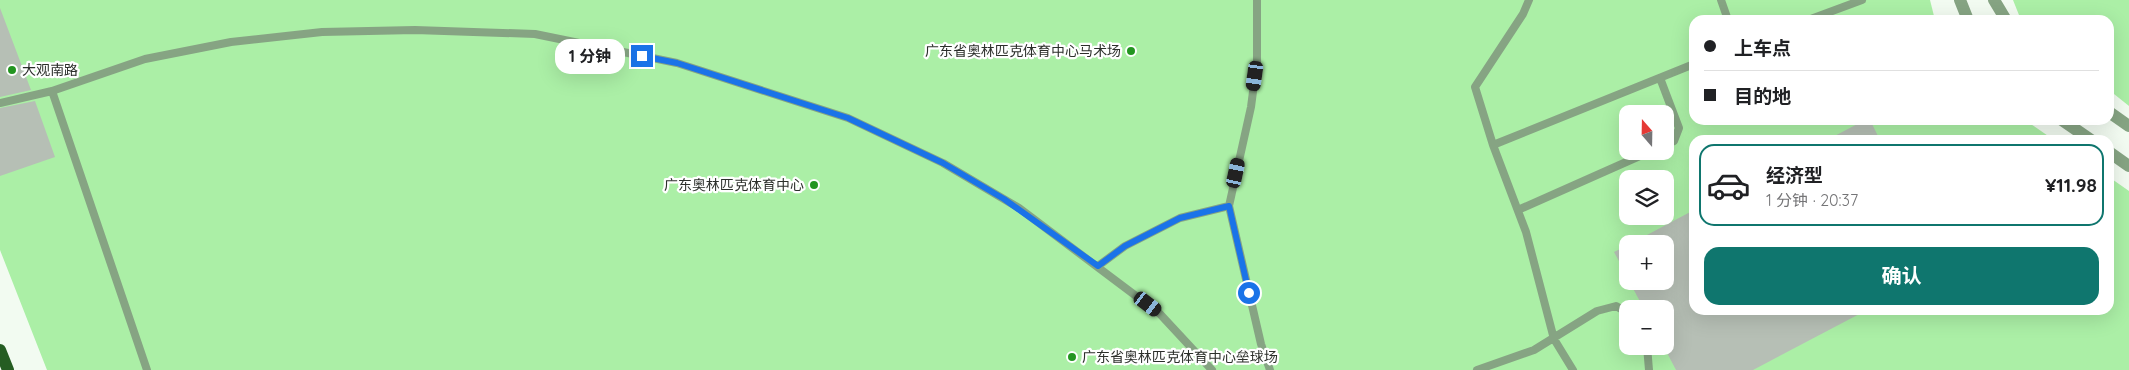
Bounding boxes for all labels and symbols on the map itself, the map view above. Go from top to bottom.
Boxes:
callout: 1 分钟 [554,38,624,74]
place label: 广东省奥林匹克体育中心马术场 [925,42,1121,60]
route end [631,45,653,67]
marker: 广东省奥林匹克体育中心马术场 [1125,45,1137,57]
car [1245,60,1264,92]
place label: 大观南路 [22,61,78,79]
marker: 大观南路 [6,64,18,76]
north arrow [1619,105,1674,160]
car [1225,157,1246,189]
place label: 广东奥林匹克体育中心 [664,176,804,194]
marker: 广东奥林匹克体育中心 [808,179,820,191]
route start [1238,282,1260,304]
car [1131,289,1164,319]
place label: 广东省奥林匹克体育中心垒球场 [1082,348,1278,366]
marker: 广东省奥林匹克体育中心垒球场 [1066,351,1078,363]

